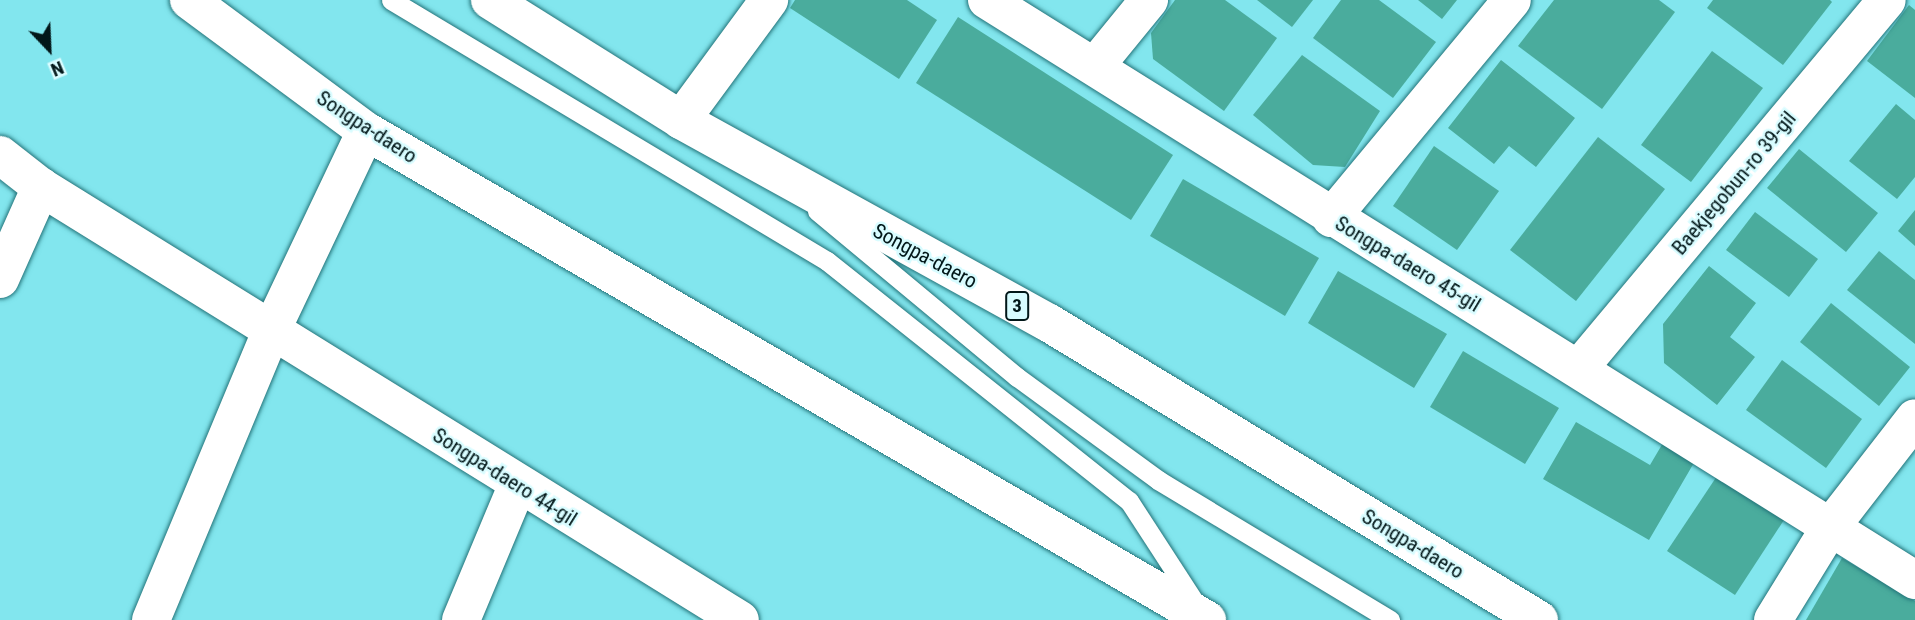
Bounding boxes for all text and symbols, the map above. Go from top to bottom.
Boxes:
north arrow [14,14,84,84]
text: N [48,56,67,82]
street label: Songpa-daero [312,85,422,169]
street label: Baekjegobun-ro 39-gil [1667,106,1801,260]
street label: Songpa-daero 45-gil [1331,211,1485,317]
street label: Songpa-daero [868,218,982,294]
road number: 3 [1005,290,1029,322]
street label: Songpa-daero 44-gil [428,422,582,532]
street label: Songpa-daero [1357,504,1469,584]

